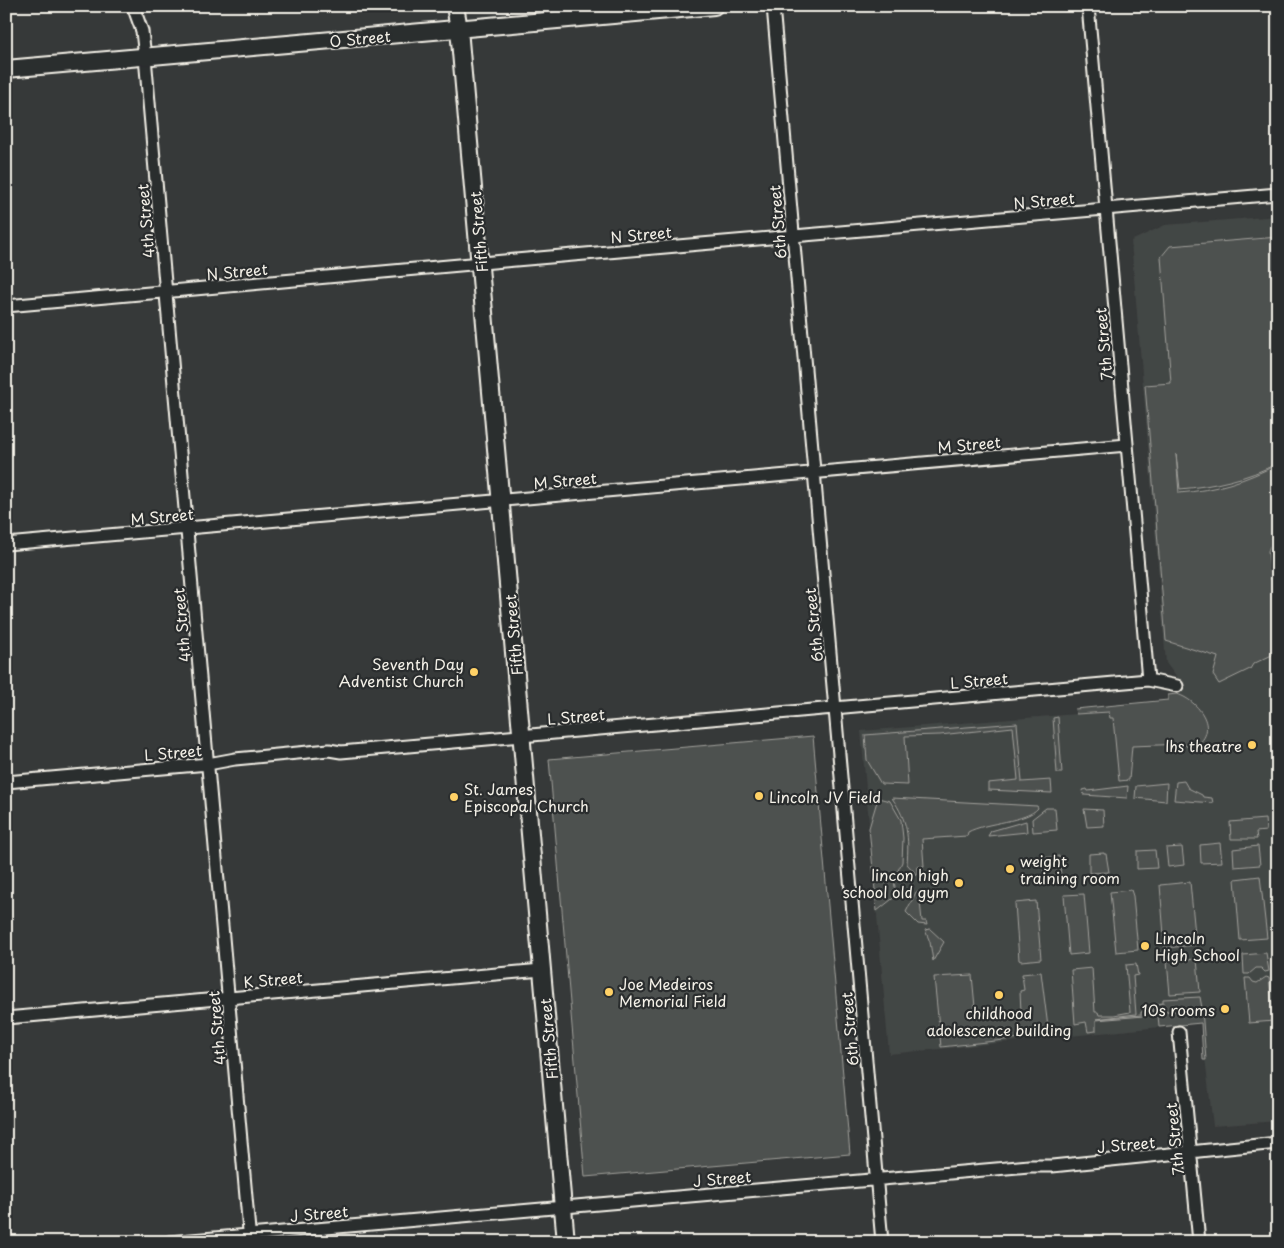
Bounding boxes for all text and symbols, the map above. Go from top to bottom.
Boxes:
street label: O Street [328,24,392,52]
street label: 4th Street [130,183,160,259]
street label: 6th Street [762,184,792,260]
street label: N Street [1012,186,1076,214]
street label: Fifth Street [463,190,493,274]
street label: N Street [609,220,673,248]
street label: N Street [205,257,269,285]
street label: 7th Street [1088,307,1118,381]
street label: M Street [936,430,1002,458]
street label: M Street [532,466,598,494]
street label: M Street [129,502,195,530]
street label: 4th Street [166,587,196,663]
street label: 6th Street [798,587,828,663]
street label: Fifth Street [498,593,528,677]
place label: Seventh Day Adventist Church [339,652,464,692]
marker: Seventh Day Adventist Church [468,666,480,678]
street label: L Street [949,666,1009,694]
street label: L Street [546,702,606,730]
place label: lhs theatre [1165,734,1242,757]
street label: L Street [143,738,203,766]
marker: lhs theatre [1246,739,1258,751]
place label: St. James Episcopal Church [464,777,589,817]
place label: Lincoln JV Field [769,785,881,808]
marker: Lincoln JV Field [753,790,765,802]
marker: St. James Episcopal Church [448,791,460,803]
place label: weight training room [1020,849,1120,889]
place label: lincon high school old gym [843,863,949,903]
marker: weight training room [1004,863,1016,875]
marker: lincon high school old gym [953,877,965,889]
place label: Lincoln High School [1155,926,1240,966]
marker: Lincoln High School [1139,940,1151,952]
street label: K Street [242,965,304,993]
place label: Joe Medeiros Memorial Field [619,972,726,1012]
marker: Joe Medeiros Memorial Field [603,986,615,998]
marker: childhood adolescence building [993,989,1005,1001]
street label: 4th Street [201,990,231,1066]
street label: 6th Street [834,991,864,1067]
street label: Fifth Street [533,997,563,1081]
place label: 10s rooms [1142,998,1215,1021]
place label: childhood adolescence building [927,1001,1071,1041]
marker: 10s rooms [1219,1003,1231,1015]
street label: 7th Street [1159,1102,1189,1176]
street label: J Street [1096,1130,1156,1158]
street label: J Street [692,1164,752,1192]
street label: J Street [289,1199,349,1227]

